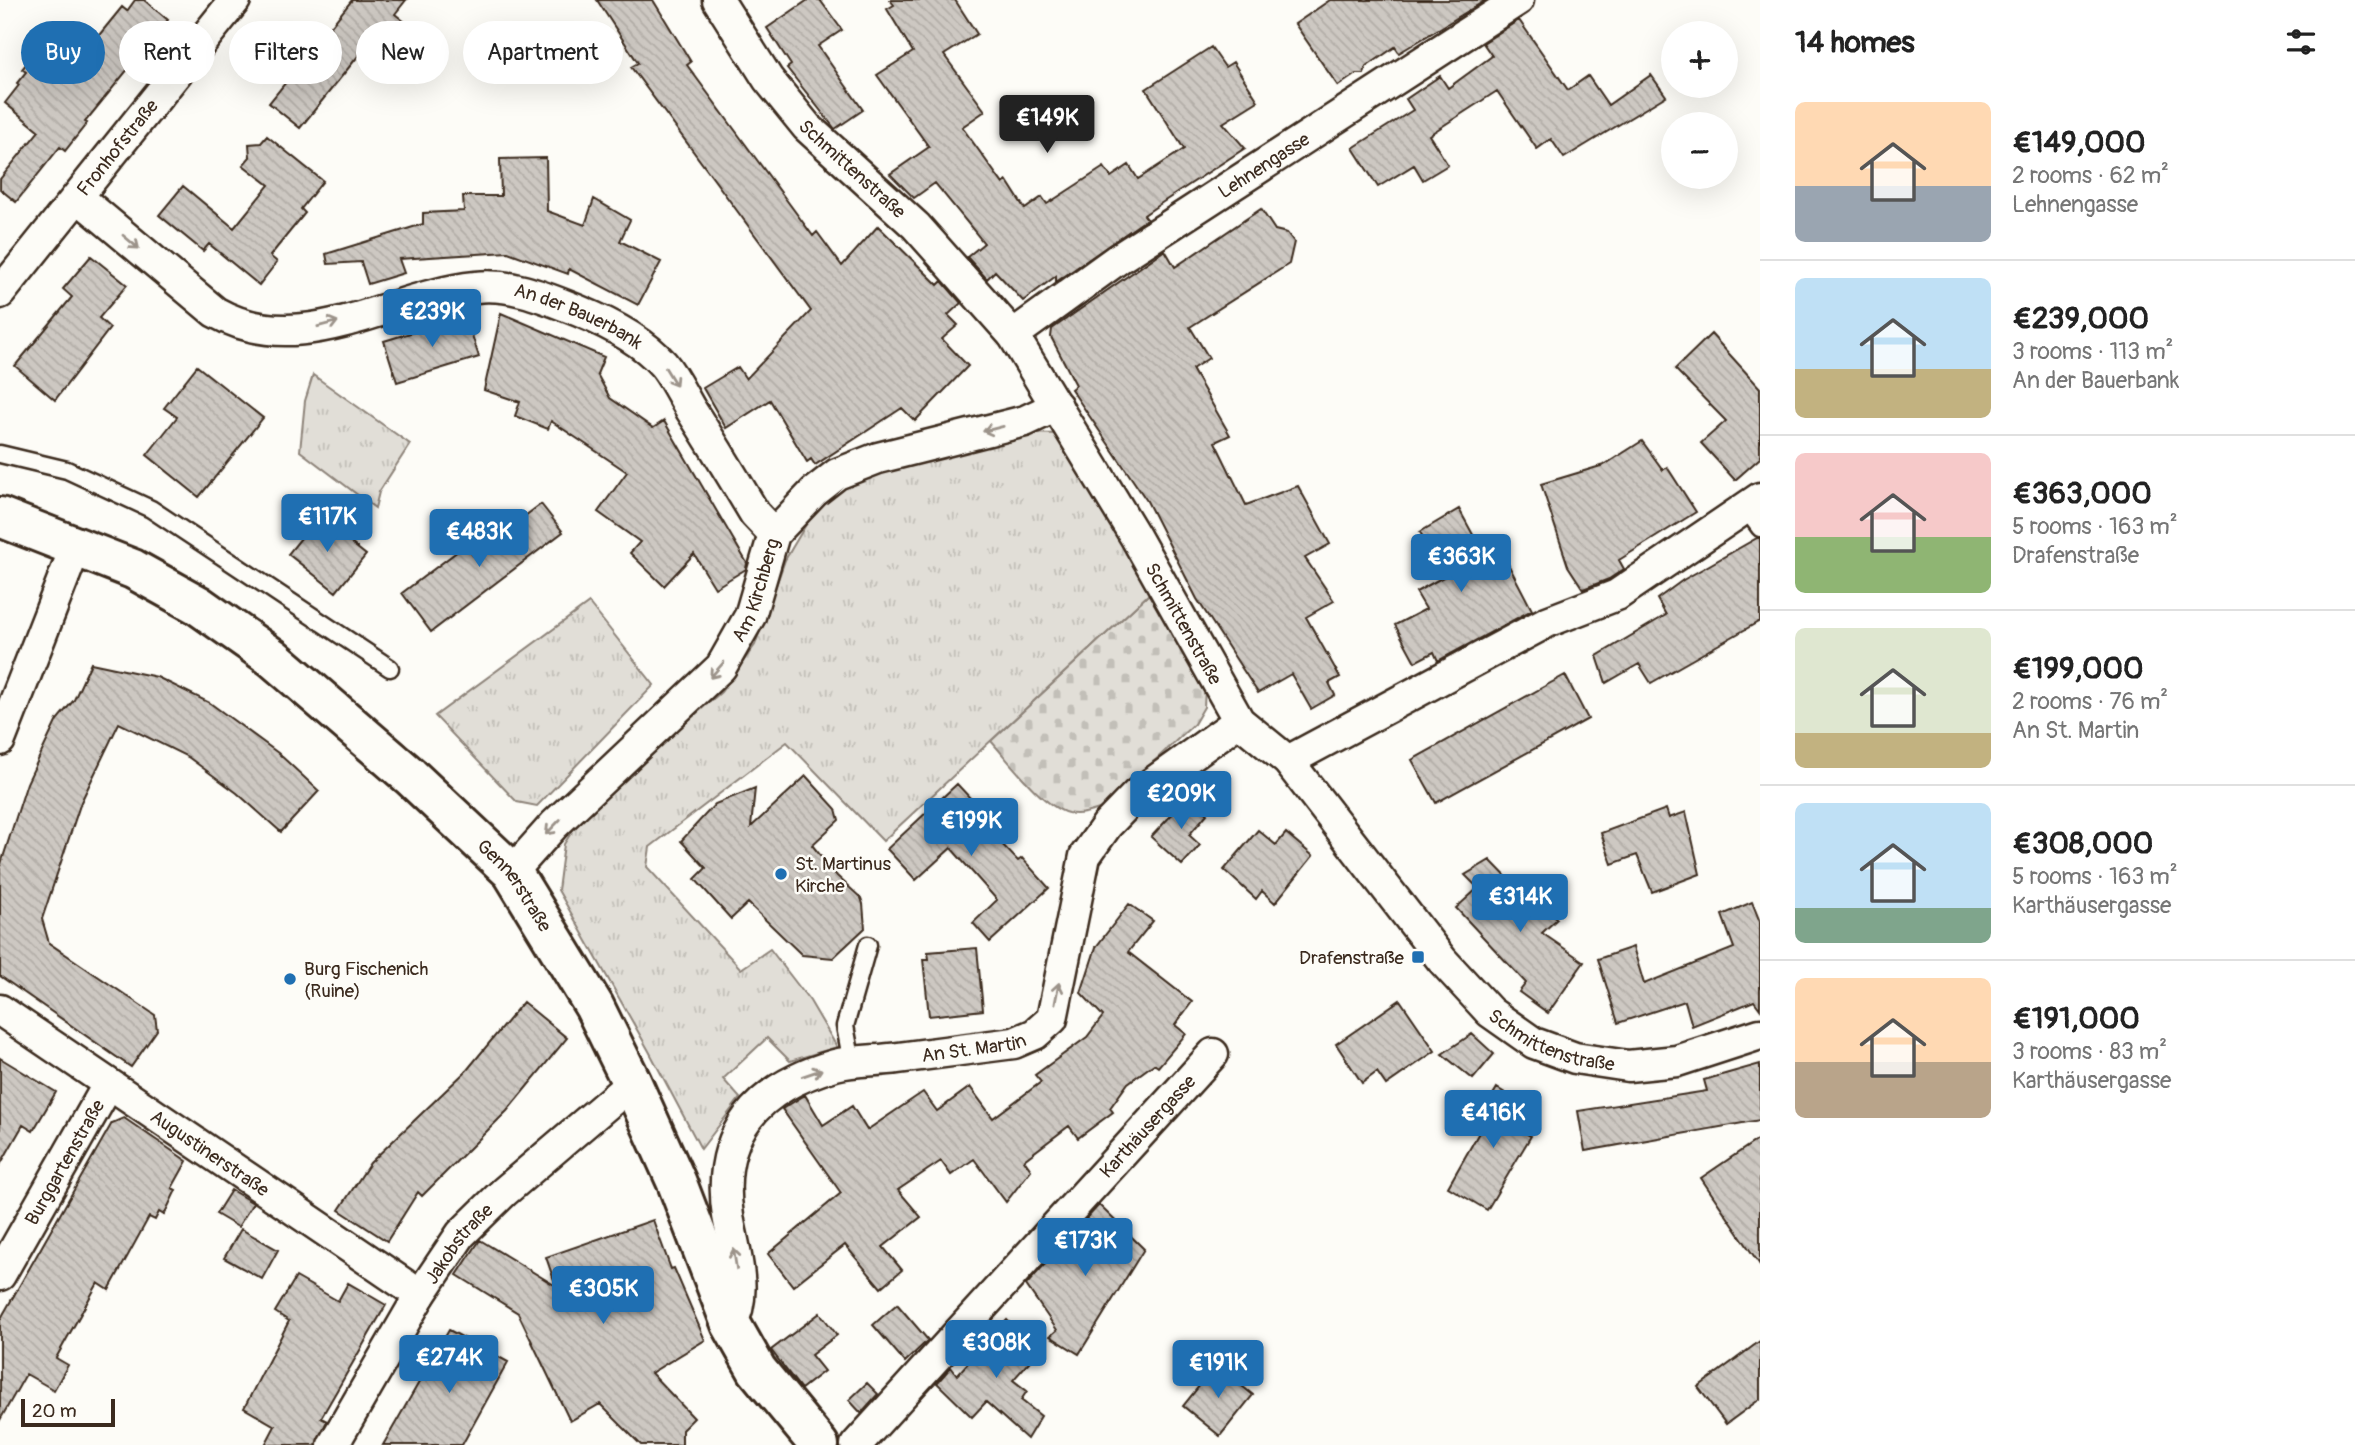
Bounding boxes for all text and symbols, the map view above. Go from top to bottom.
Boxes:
chip: Buy [21,21,105,84]
chip: Rent [119,21,215,84]
chip: Filters [229,21,342,84]
chip: New [356,21,449,84]
chip: Apartment [463,21,623,84]
map controls [1661,21,1738,189]
button: + [1661,21,1738,98]
icon: filters [2282,23,2320,61]
text: 14 homes [1795,24,1915,61]
street label: Fronhofstraße [72,94,164,201]
pin: €149K [998,96,1096,155]
text: €149K [1015,103,1079,132]
button: − [1661,112,1738,189]
street label: Schmittenstraße [793,115,911,224]
text: €149,000 [2012,124,2145,161]
street label: Lehnengasse [1214,127,1315,204]
icon: home [1851,130,1935,214]
text: 2 rooms · 62 m² [2012,161,2169,190]
text: Lehnengasse [2012,190,2138,219]
one-way arrow [122,234,140,250]
street label: An der Bauerbank [512,278,647,355]
pin: €239K [383,290,481,349]
text: €239K [399,297,465,326]
text: €239,000 [2012,300,2149,337]
icon: home [1851,306,1935,390]
one-way arrow [317,317,339,330]
text: 3 rooms · 113 m² [2012,337,2173,366]
one-way arrow [664,366,678,386]
text: An der Bauerbank [2012,366,2179,395]
one-way arrow [982,423,1005,436]
text: €363,000 [2012,475,2152,512]
icon: home [1851,481,1935,565]
pin: €117K [278,494,376,554]
text: €117K [297,502,357,531]
pin: €483K [430,510,528,569]
text: 5 rooms · 163 m² [2012,512,2178,541]
text: €483K [446,517,512,546]
pin: €363K [1412,534,1510,594]
street label: Am Kirchberg [727,536,785,647]
text: Drafenstraße [2012,541,2139,570]
text: €363K [1427,542,1495,571]
street label: Schmittenstraße [1139,559,1227,690]
text: €199,000 [2012,650,2144,687]
icon: home [1851,656,1935,740]
one-way arrow [709,661,725,679]
text: 2 rooms · 76 m² [2012,687,2168,716]
text: An St. Martin [2012,716,2139,745]
pin: €209K [1132,772,1230,831]
text: €209K [1146,779,1216,808]
pin: €199K [922,798,1020,858]
text: €199K [940,806,1002,835]
one-way arrow [544,818,561,835]
text: €308,000 [2012,825,2153,862]
icon: home [1851,831,1935,915]
street label: Gennerstraße [472,834,557,937]
place label: St. Martinus Kirche [795,852,891,898]
text: 5 rooms · 163 m² [2012,862,2178,891]
marker: St. Martinus Kirche [773,866,789,882]
pin: €314K [1471,874,1569,934]
text: €314K [1488,882,1552,911]
text: Karthäusergasse [2012,891,2171,920]
place label: Drafenstraße [1299,946,1405,970]
marker: Drafenstraße [1410,949,1426,965]
place label: Burg Fischenich (Ruine) [304,957,428,1003]
marker: Burg Fischenich (Ruine) [282,971,298,987]
one-way arrow [1050,982,1064,1005]
text: €191,000 [2012,1000,2140,1037]
street label: Schmittenstraße [1484,1004,1617,1077]
icon: home [1851,1006,1935,1090]
street label: An St. Martin [920,1028,1030,1068]
text: 3 rooms · 83 m² [2012,1037,2167,1066]
one-way arrow [800,1066,822,1078]
text: Karthäusergasse [2012,1066,2171,1095]
street label: Karthäusergasse [1095,1069,1202,1183]
pin: €416K [1444,1090,1542,1150]
street label: Burggartenstraße [20,1095,111,1229]
text: €416K [1461,1098,1525,1127]
street label: Augustinerstraße [146,1105,274,1203]
street label: Jakobstraße [420,1198,499,1289]
pin: €173K [1036,1218,1134,1278]
text: €173K [1053,1226,1117,1255]
one-way arrow [728,1248,741,1271]
pin: €305K [554,1266,652,1326]
text: €305K [568,1274,638,1303]
pin: €308K [947,1320,1045,1380]
text: €308K [961,1328,1031,1357]
pin: €274K [400,1336,498,1395]
pin: €191K [1169,1340,1267,1400]
text: €274K [415,1343,483,1372]
text: €191K [1189,1348,1247,1377]
scale bar [21,1396,116,1428]
text: 20 m [32,1399,77,1423]

